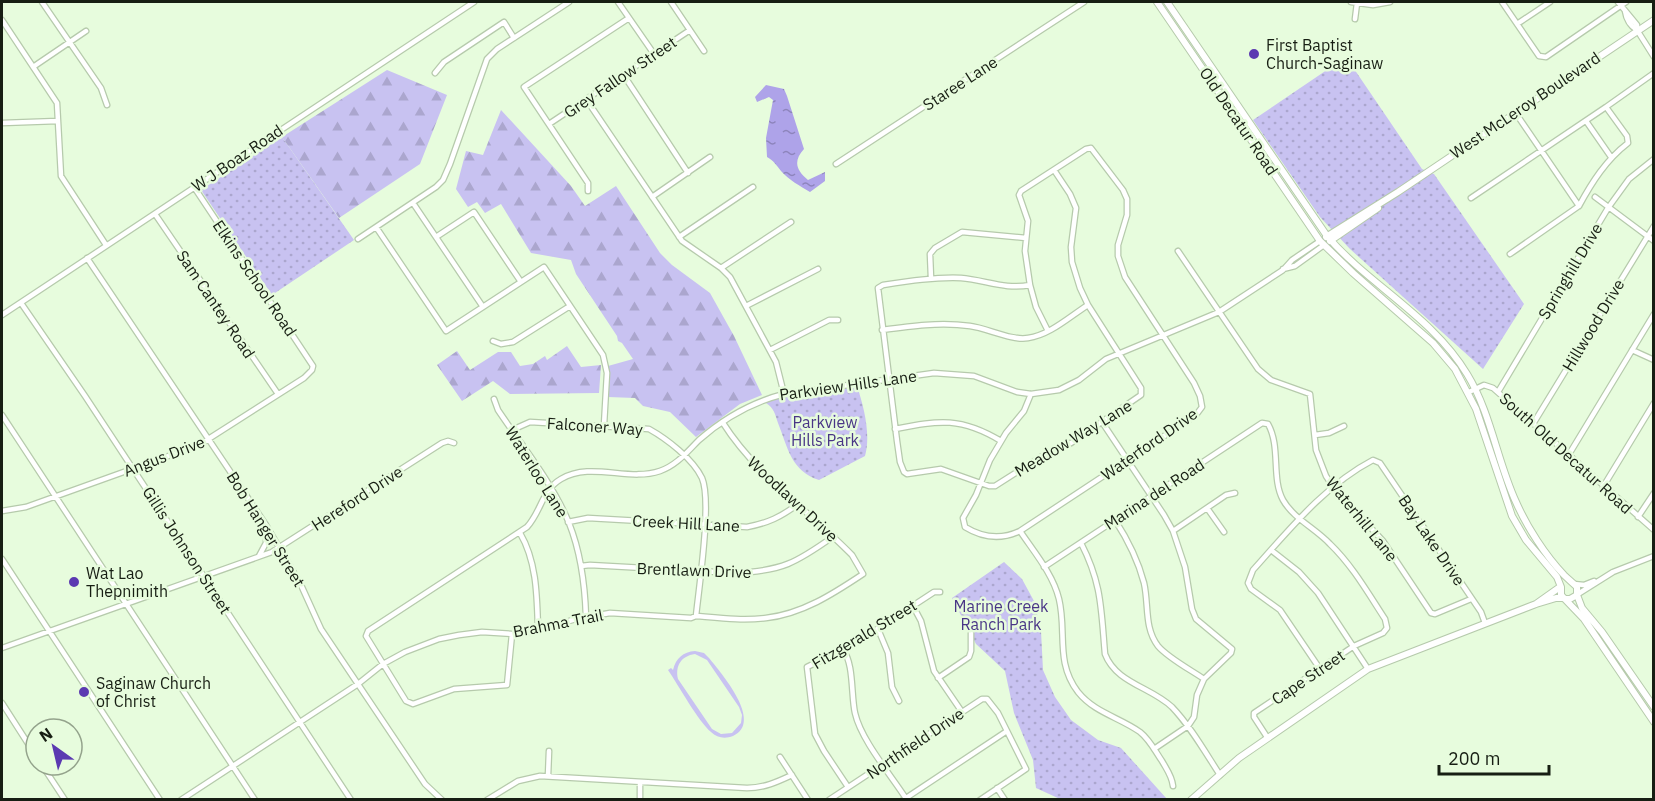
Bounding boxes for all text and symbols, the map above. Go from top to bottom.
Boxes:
street label: Grey Fallow Street [560,32,680,122]
place label: First Baptist Church-Saginaw [1266,35,1383,73]
marker: First Baptist Church-Saginaw [1247,47,1261,61]
street label: West McLeroy Boulevard [1446,47,1604,163]
street label: Staree Lane [919,51,1001,115]
street label: Old Decatur Road [1195,63,1283,179]
street label: W J Boaz Road [188,120,286,196]
street label: Elkins School Road [209,216,301,340]
street label: Springhill Drive [1533,219,1607,323]
street label: Sam Cantey Road [172,246,260,362]
street label: Hillwood Drive [1558,275,1629,375]
street label: Parkview Hills Lane [778,365,918,405]
street label: South Old Decatur Road [1495,388,1637,518]
street label: Meadow Way Lane [1011,395,1135,481]
street label: Waterford Drive [1097,403,1201,485]
park label: Parkview Hills Park [791,412,860,450]
street label: Falconer Way [546,413,644,439]
street label: Waterloo Lane [501,423,573,521]
street label: Angus Drive [120,431,208,481]
street label: Woodlawn Drive [744,452,843,546]
street label: Marina del Road [1100,454,1208,534]
street label: Hereford Drive [308,461,407,535]
street label: Bob Hanger Street [223,468,309,590]
street label: Waterhill Lane [1322,473,1402,565]
street label: Gillis Johnson Street [138,482,236,618]
street label: Bay Lake Drive [1394,491,1470,589]
street label: Creek Hill Lane [632,510,740,536]
street label: Brentlawn Drive [636,558,752,582]
place label: Wat Lao Thepnimith [86,563,168,601]
marker: Wat Lao Thepnimith [67,575,81,589]
street label: Fitzgerald Street [808,595,920,673]
park label: Marine Creek Ranch Park [954,596,1049,634]
street label: Brahma Trail [511,604,605,642]
street label: Cape Street [1267,645,1349,709]
place label: Saginaw Church of Christ [96,673,211,711]
marker: Saginaw Church of Christ [77,685,91,699]
street label: Northfield Drive [862,703,968,783]
north arrow [24,717,84,777]
text: N [35,723,56,746]
scale bar [1439,738,1548,776]
text: 200 m [1448,747,1500,770]

